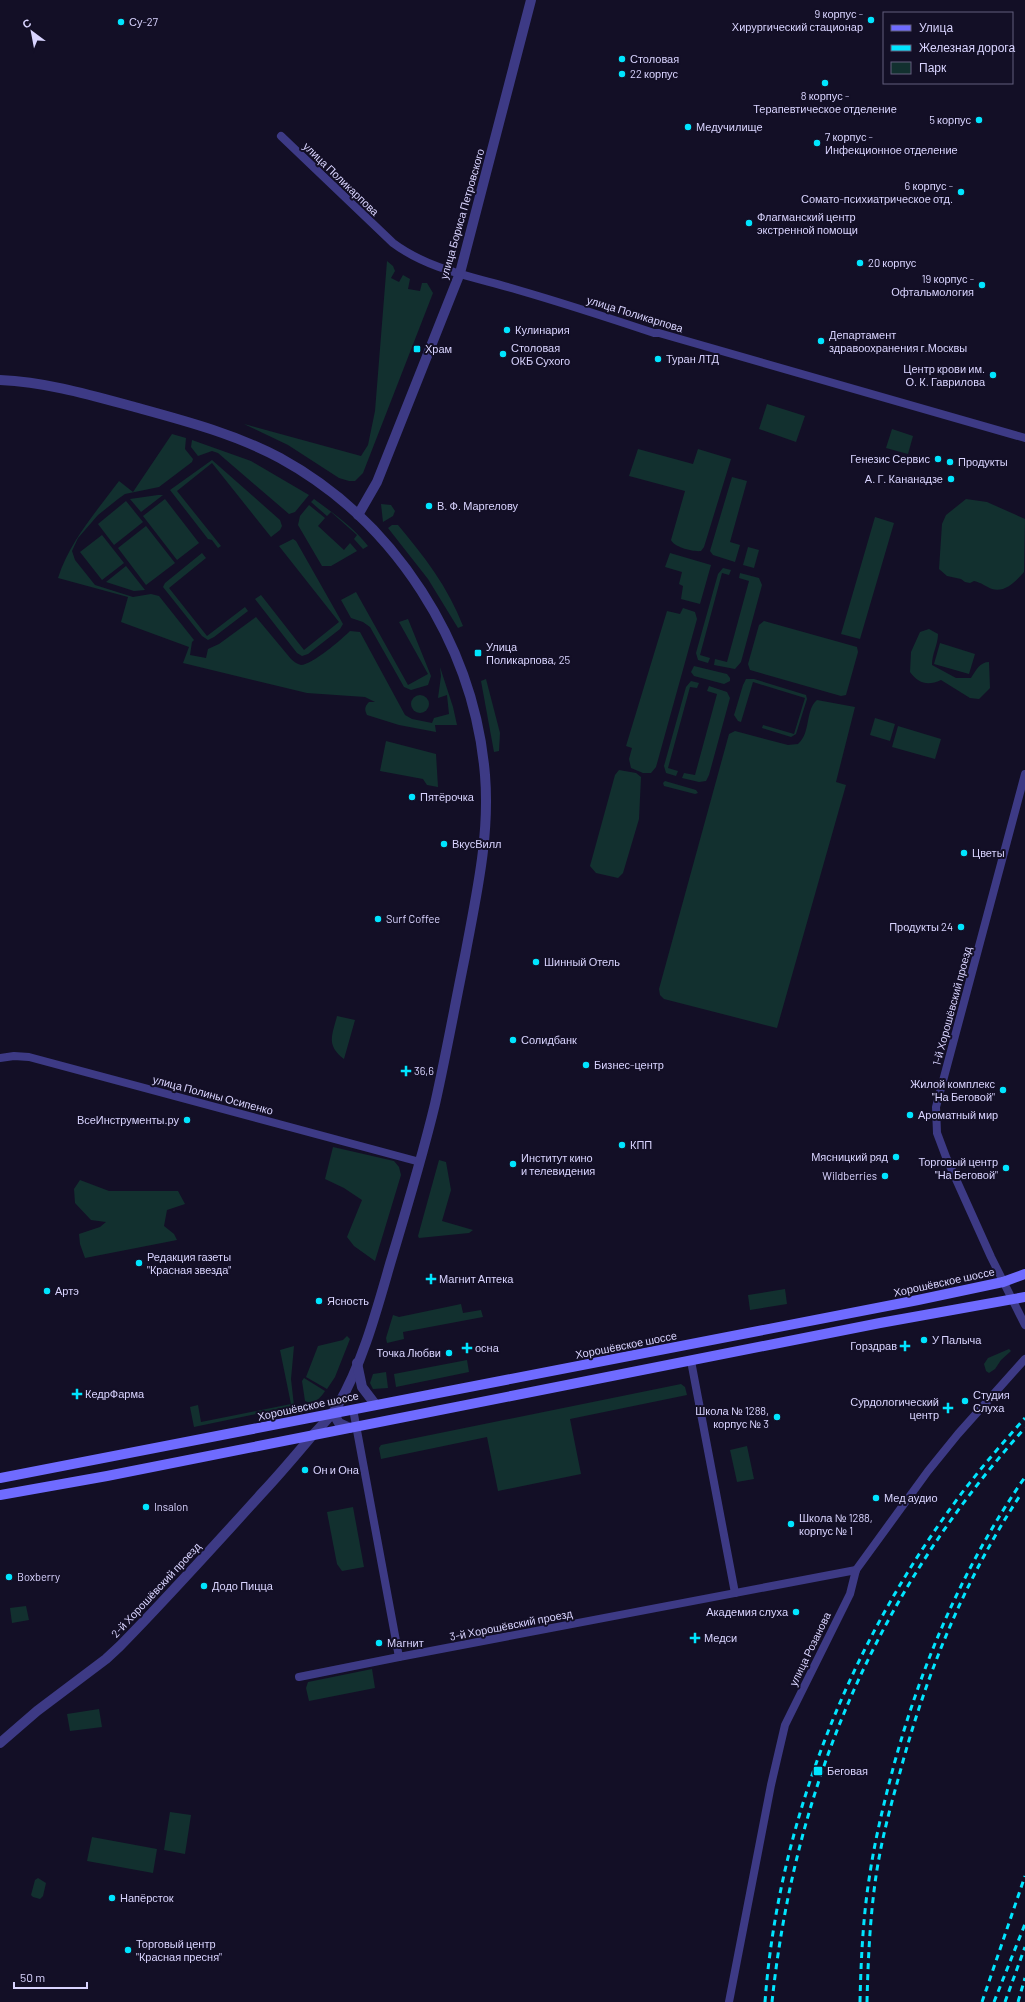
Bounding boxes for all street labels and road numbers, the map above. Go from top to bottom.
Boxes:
street label: улица Поликарпова [301,139,382,219]
street label: улица Бориса Петровского [437,147,486,281]
street label: улица Поликарпова [585,293,686,335]
street label: 1-й Хорошёвский проезд [929,944,974,1067]
street label: улица Полины Осипенко [151,1072,275,1117]
street label: Хорошёвское шоссе [892,1264,996,1299]
street label: Хорошёвское шоссе [574,1328,678,1361]
street label: Хорошёвское шоссе [256,1388,360,1423]
street label: 2-й Хорошёвский проезд [108,1539,203,1640]
street label: 3-й Хорошёвский проезд [448,1606,574,1643]
street label: улица Розанова [786,1609,833,1688]

